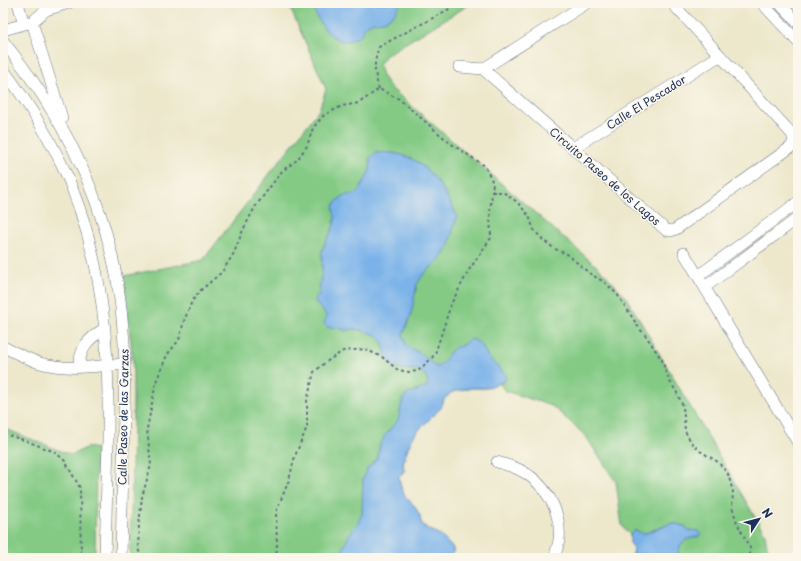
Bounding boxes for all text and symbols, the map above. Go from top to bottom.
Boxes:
street label: Calle El Pescador [603,71,689,133]
street label: Circuito Paseo de los Lagos [546,123,664,229]
street label: Calle Paseo de las Garzas [113,349,133,485]
north arrow [739,499,779,539]
text: N [758,504,777,522]

